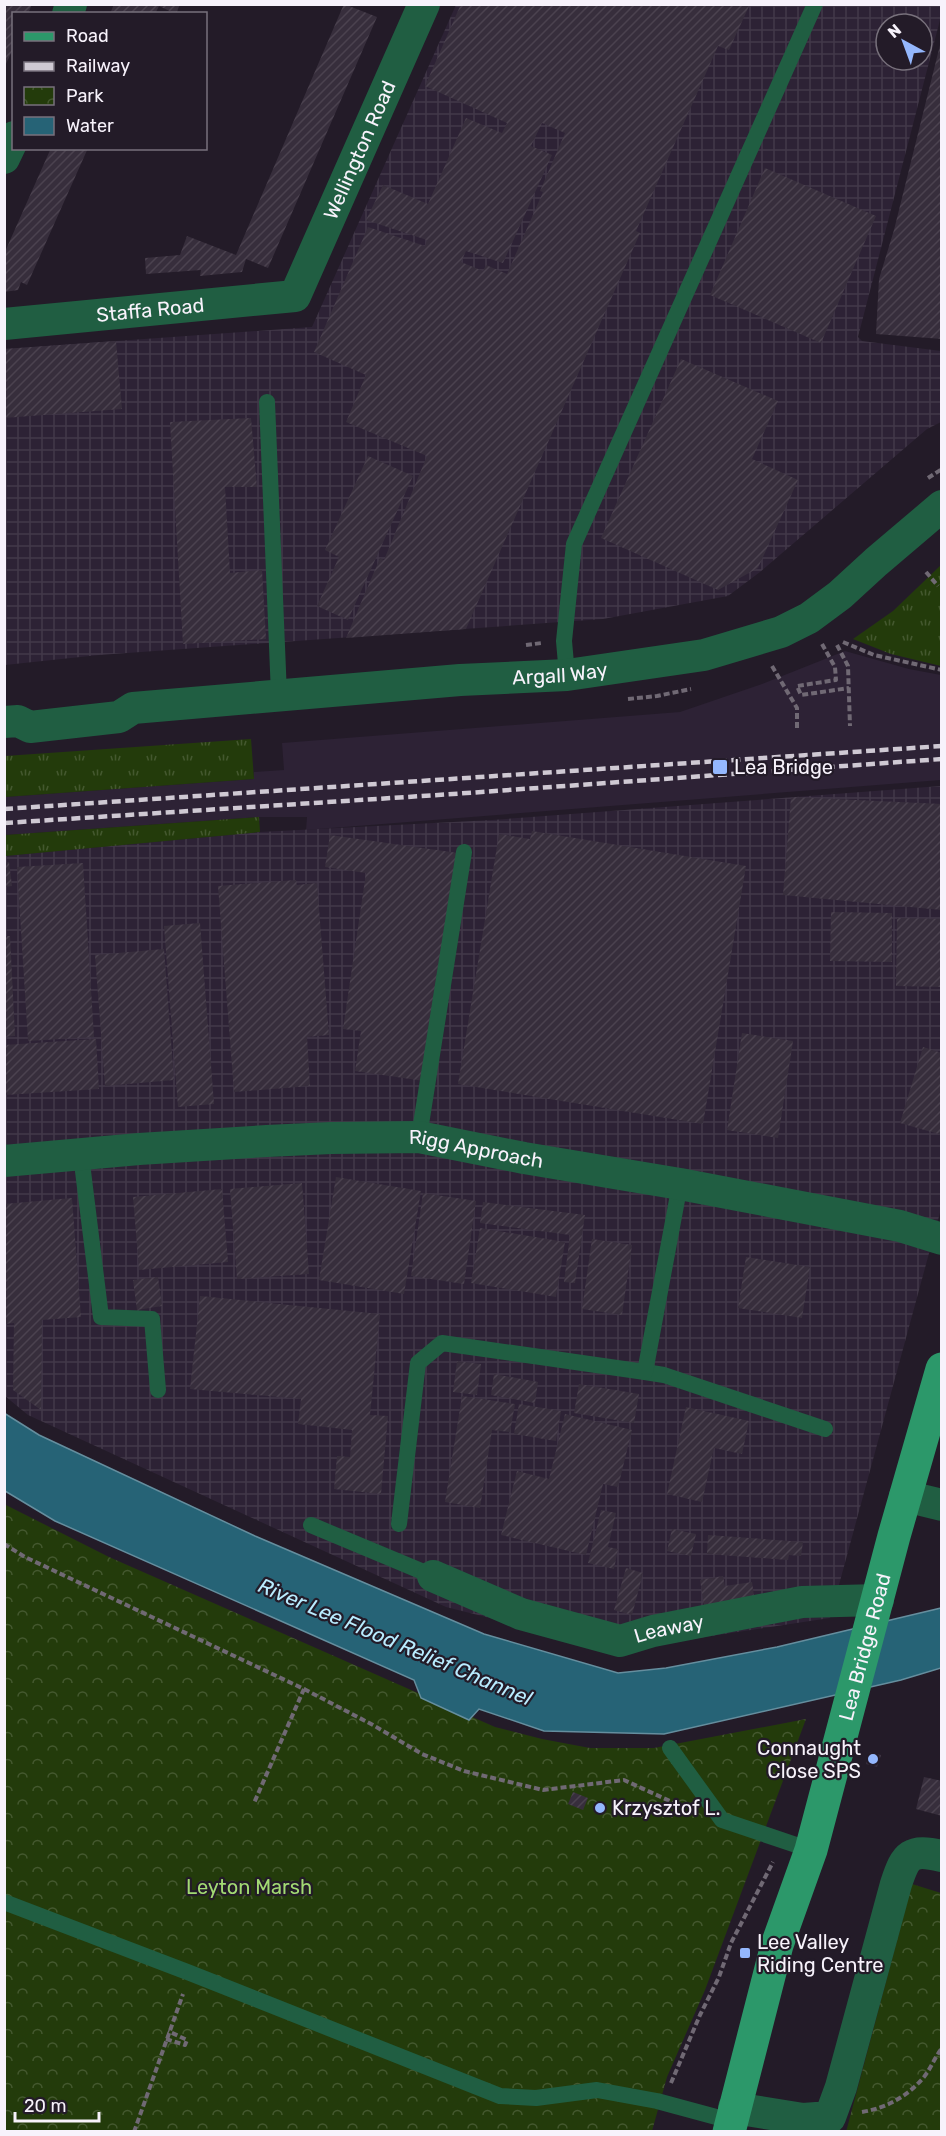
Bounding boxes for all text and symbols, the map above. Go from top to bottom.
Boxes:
legend [12,12,207,150]
north arrow [874,12,934,72]
text: N [884,20,905,42]
text: Road [66,25,109,47]
text: Railway [66,55,130,77]
street label: Wellington Road [318,77,401,223]
text: Park [66,85,104,107]
text: Water [66,115,114,137]
street label: Staffa Road [95,293,205,327]
street label: Argall Way [512,657,609,690]
place label: Lea Bridge [734,755,833,779]
marker: Lea Bridge [711,758,729,776]
street label: Rigg Approach [409,1125,545,1173]
street label: Lea Bridge Road [834,1571,896,1723]
water label: River Lee Flood Relief Channel [254,1572,537,1711]
street label: Leaway [631,1609,706,1648]
place label: Connaught Close SPS [757,1736,861,1783]
marker: Connaught Close SPS [866,1752,880,1766]
place label: Krzysztof L. [612,1796,721,1820]
marker: Krzysztof L. [593,1801,607,1815]
park label: Leyton Marsh [186,1875,312,1899]
place label: Lee Valley Riding Centre [757,1930,884,1977]
marker: Lee Valley Riding Centre [738,1946,752,1960]
scale bar [15,2085,99,2123]
text: 20 m [24,2095,66,2117]

